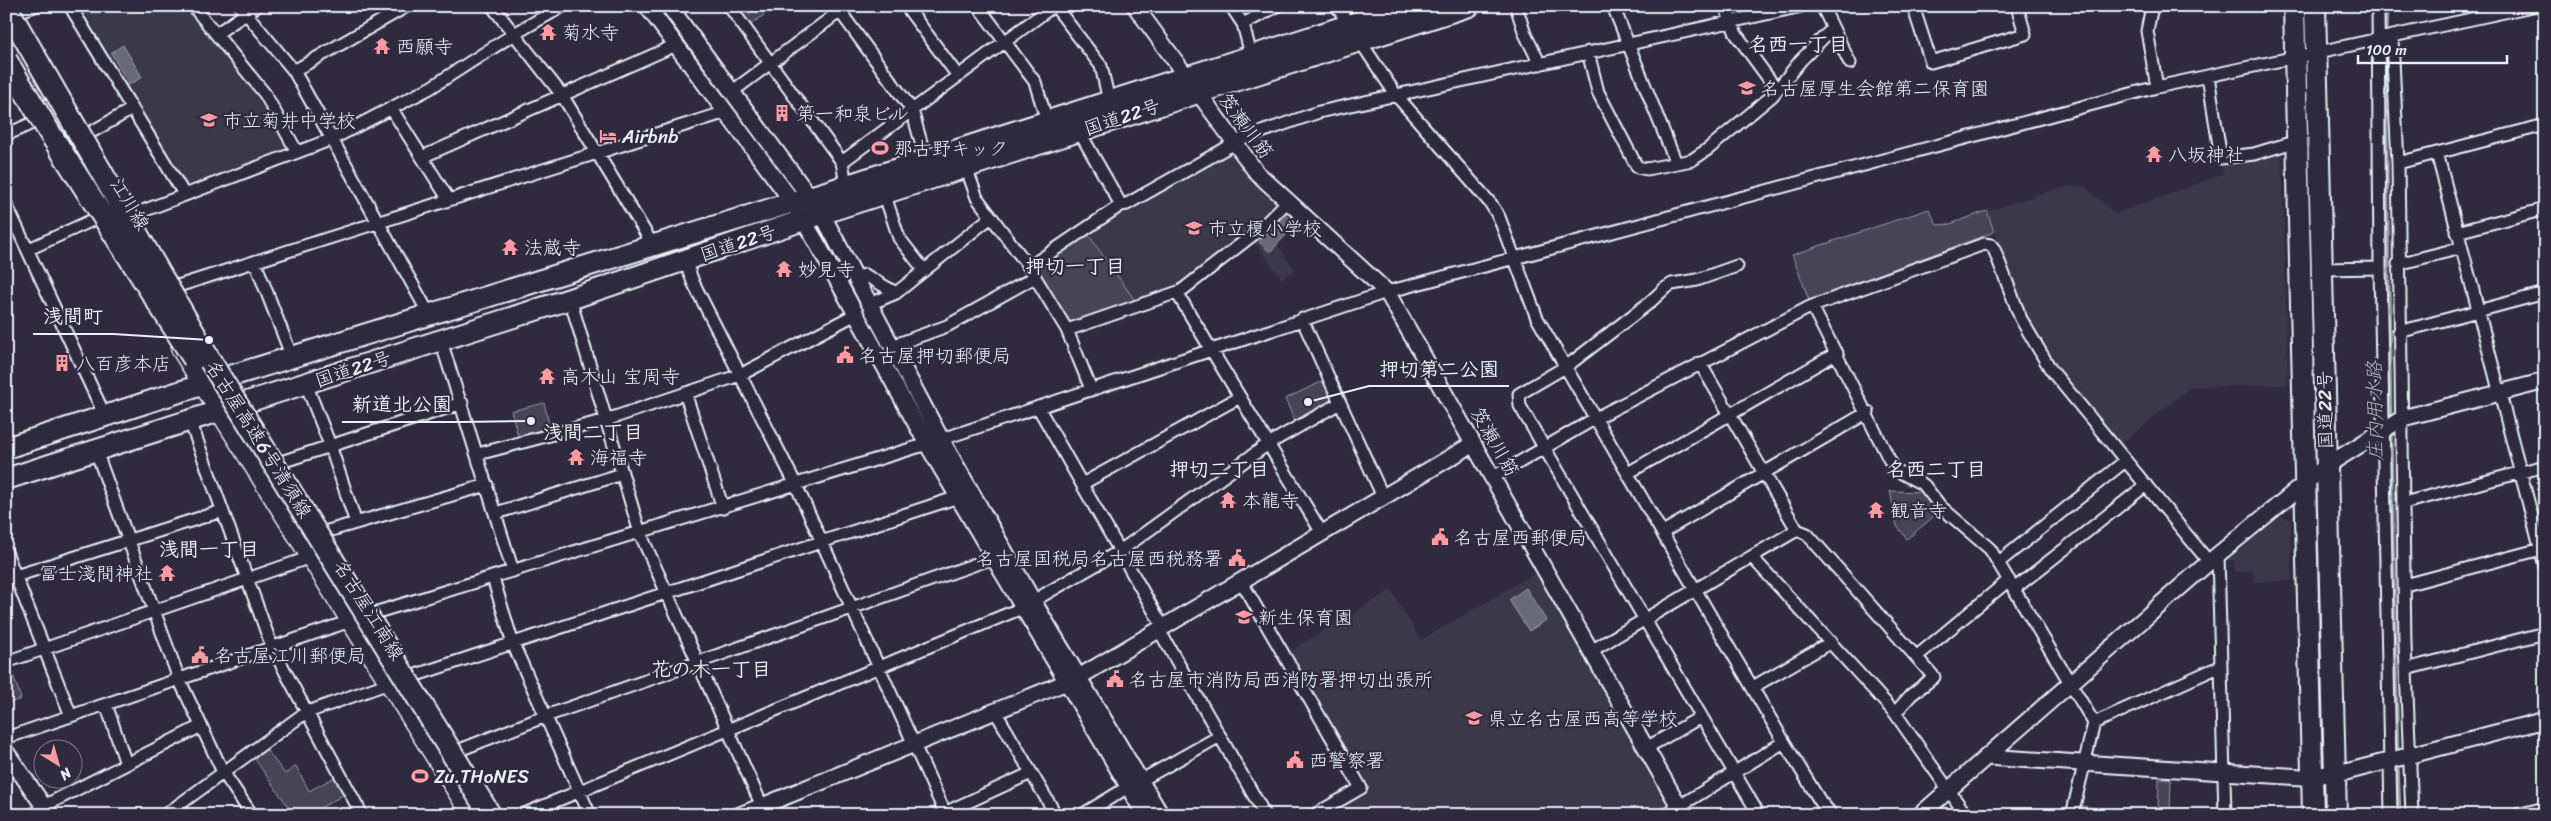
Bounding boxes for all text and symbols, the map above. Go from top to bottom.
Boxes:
place label: 菊水寺 [562,16,619,49]
temple icon: 菊水寺 [538,22,558,42]
district label: 名西一丁目 [1748,27,1848,62]
place label: 西願寺 [396,30,453,63]
scale bar [2358,32,2507,64]
temple icon: 西願寺 [372,36,392,56]
text: 100 m [2366,37,2407,63]
place label: 名古屋厚生会館第二保育園 [1761,72,1989,105]
school or university icon: 名古屋厚生会館第二保育園 [1737,78,1757,98]
street label: 笈瀬川筋 [1210,86,1282,166]
street label: 国道22号 [1079,89,1165,145]
place label: 第一和泉ビル [796,97,910,130]
building icon: 第一和泉ビル [772,103,792,123]
place label: 市立菊井中学校 [223,104,356,137]
school or university icon: 市立菊井中学校 [199,110,219,130]
place label: Airbnb [621,120,678,153]
hotel icon: Airbnb [598,126,618,146]
place label: 那古野キック [894,132,1008,165]
sports icon: 那古野キック [870,138,890,158]
place label: 八坂神社 [2168,138,2244,171]
temple icon: 八坂神社 [2144,144,2164,164]
street label: 江川線 [101,171,159,237]
place label: 市立榎小学校 [1208,212,1322,245]
street label: 国道22号 [695,215,781,271]
school or university icon: 市立榎小学校 [1184,218,1204,238]
place label: 法蔵寺 [524,231,581,264]
temple icon: 法蔵寺 [500,237,520,257]
district label: 押切一丁目 [1025,249,1125,284]
place label: 妙見寺 [798,253,855,286]
temple icon: 妙見寺 [774,259,794,279]
callout: 浅間町 [33,299,113,334]
text: 浅間町 [43,299,103,334]
place label: 名古屋押切郵便局 [859,339,1011,372]
street label: 国道22号 [310,341,396,397]
public building icon: 名古屋押切郵便局 [835,345,855,365]
place label: 八百彦本店 [76,347,171,380]
callout: 押切第二公園 [1369,351,1509,386]
text: 押切第二公園 [1379,352,1499,387]
building icon: 八百彦本店 [52,353,72,373]
street label: 名古屋高速6号清須線 [197,353,321,525]
place label: 高木山 宝周寺 [561,360,680,393]
water label: 庄内用水路 [2357,360,2393,461]
temple icon: 高木山 宝周寺 [537,366,557,386]
street label: 国道22号 [2308,370,2342,450]
callout: 新道北公園 [342,387,462,422]
text: 新道北公園 [352,387,452,422]
street label: 笈瀬川筋 [1462,401,1528,483]
district label: 浅間二丁目 [543,415,643,450]
place label: 海福寺 [590,441,647,474]
temple icon: 海福寺 [566,447,586,467]
district label: 押切二丁目 [1169,452,1269,487]
district label: 名西二丁目 [1886,452,1986,487]
place label: 本龍寺 [1242,484,1299,517]
temple icon: 本龍寺 [1218,490,1238,510]
place label: 観音寺 [1890,494,1947,527]
temple icon: 観音寺 [1866,500,1886,520]
place label: 名古屋西郵便局 [1454,521,1587,554]
public building icon: 名古屋西郵便局 [1430,527,1450,547]
district label: 浅間一丁目 [159,532,259,567]
place label: 名古屋国税局名古屋西税務署 [976,542,1223,575]
public building icon: 名古屋国税局名古屋西税務署 [1227,548,1247,568]
street label: 名古屋江南線 [325,553,413,667]
place label: 冨士淺間神社 [39,557,153,590]
temple icon: 冨士淺間神社 [157,563,177,583]
place label: 新生保育園 [1258,601,1353,634]
school or university icon: 新生保育園 [1234,607,1254,627]
place label: 名古屋江川郵便局 [214,639,366,672]
public building icon: 名古屋江川郵便局 [190,645,210,665]
district label: 花の木一丁目 [651,652,771,687]
place label: 名古屋市消防局西消防署押切出張所 [1129,663,1433,696]
public building icon: 名古屋市消防局西消防署押切出張所 [1105,669,1125,689]
place label: 県立名古屋西高等学校 [1488,702,1678,735]
school or university icon: 県立名古屋西高等学校 [1464,708,1484,728]
north arrow [32,738,82,788]
place label: 西警察署 [1309,744,1385,777]
public building icon: 西警察署 [1285,750,1305,770]
text: N [54,760,78,787]
place label: Zu.THoNES [434,760,529,793]
sports icon: Zu.THoNES [410,766,430,786]

